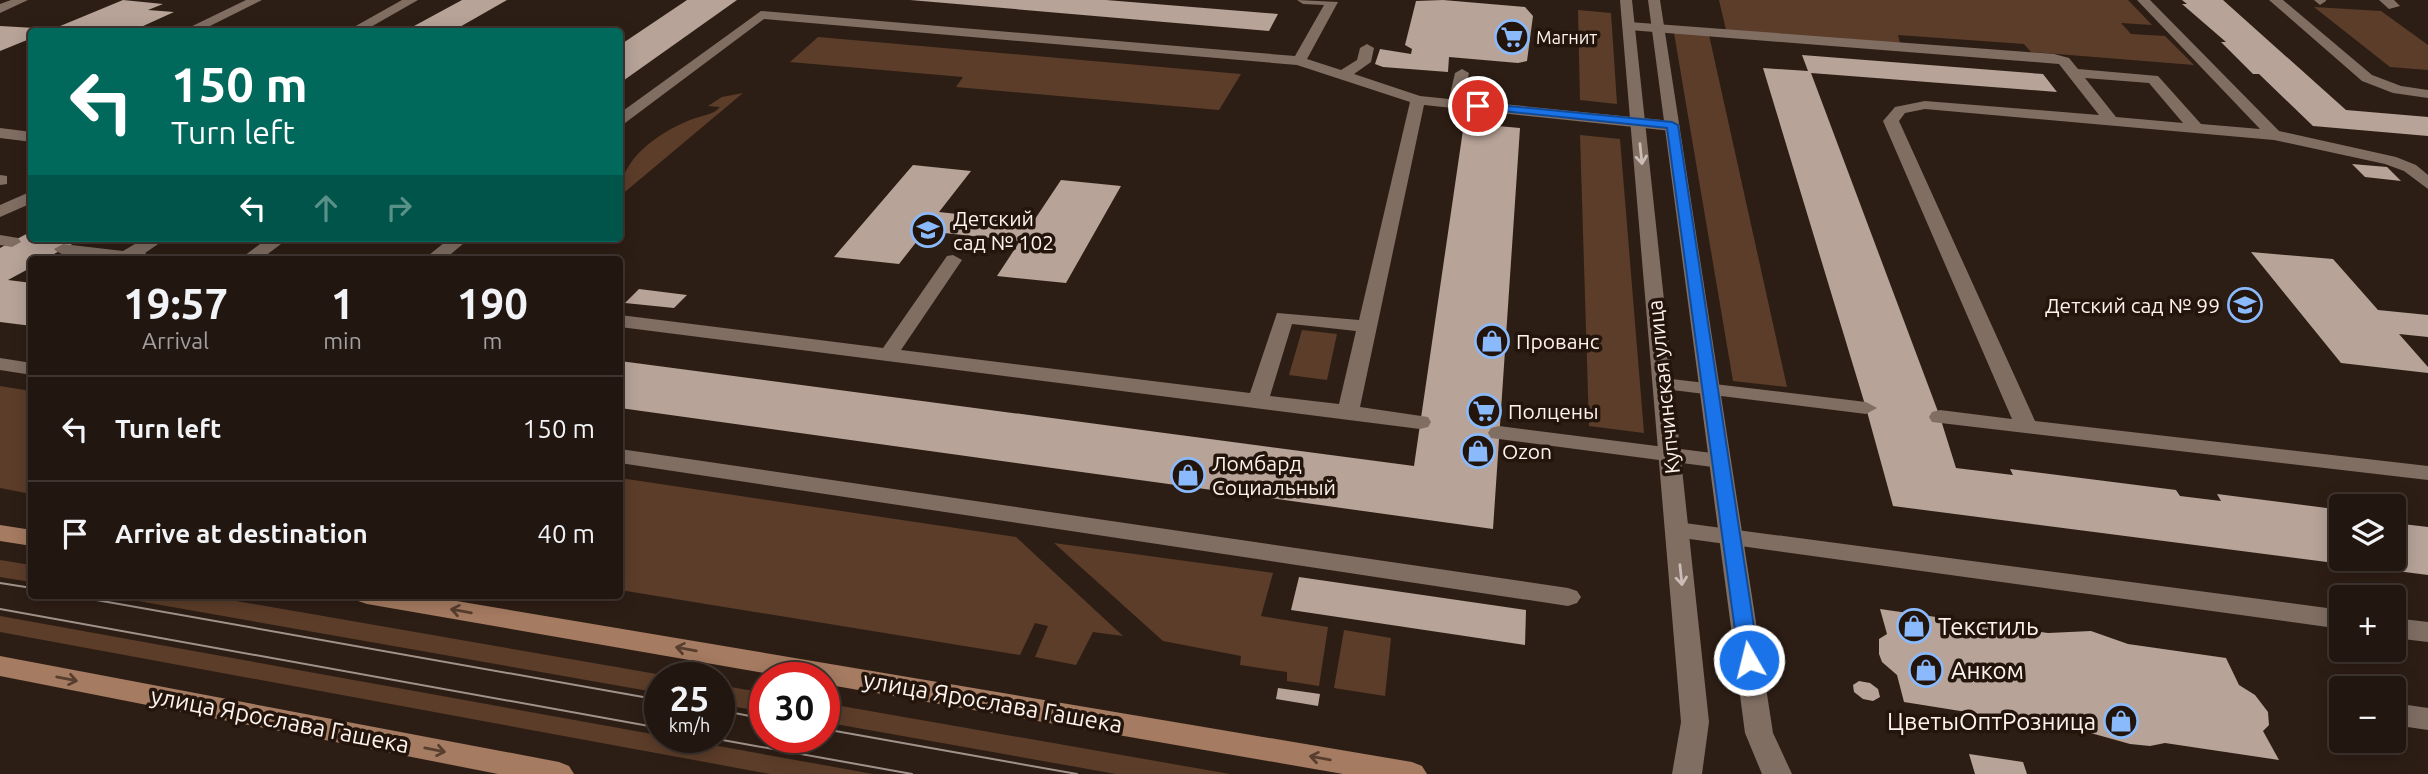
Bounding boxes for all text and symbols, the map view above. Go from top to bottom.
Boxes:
supermarket icon: Магнит [1493,18,1531,56]
place label: Магнит [1536,27,1597,47]
icon: left [56,56,147,147]
text: 150 m [171,56,308,111]
pin [1448,76,1508,136]
icon: arrive [1459,87,1497,125]
text: Turn left [171,114,295,150]
one-way arrow [1635,142,1648,164]
icon: left [234,189,272,227]
icon: ahead [307,189,345,227]
icon: right [380,189,418,227]
place label: Детский сад № 102 [953,206,1054,254]
school or university icon: Детский сад № 102 [909,211,947,249]
text: 19:57 [123,280,228,327]
text: 1 [331,280,354,327]
text: 190 [457,280,528,327]
school or university icon: Детский сад № 99 [2226,286,2264,324]
place label: Детский сад № 99 [2045,293,2220,317]
street label: Купчинская улица [1642,299,1684,475]
shop icon: Прованс [1473,322,1511,360]
text: Arrival [142,328,209,353]
text: min [323,328,362,353]
text: m [482,328,502,353]
place label: Прованс [1516,329,1600,353]
supermarket icon: Полцены [1465,392,1503,430]
place label: Полцены [1508,399,1599,423]
icon: left [56,410,94,448]
text: Turn left [115,414,221,443]
text: 150 m [523,414,595,443]
shop icon: Ozon [1459,432,1497,470]
place label: Ozon [1502,439,1552,463]
place label: Ломбард Социальный [1212,451,1336,499]
shop icon: Ломбард Социальный [1169,456,1207,494]
map controls [2329,494,2406,753]
button: layers [2329,494,2406,571]
icon: arrive [56,515,94,553]
text: Arrive at destination [115,519,368,548]
text: 40 m [537,519,595,548]
one-way arrow [1675,563,1688,586]
button: + [2329,585,2406,662]
one-way arrow [450,604,473,617]
shop icon: Текстиль [1895,607,1933,645]
place label: Текстиль [1938,613,2038,640]
position arrow [1712,623,1786,697]
one-way arrow [675,642,698,655]
shop icon: Анком [1907,651,1945,689]
place label: Анком [1951,657,2024,684]
speed limit sign: 30 [749,662,840,753]
street label: улица Ярослава Гашека [861,666,1125,738]
one-way arrow [55,673,78,687]
button: − [2329,676,2406,753]
text: 25 [670,678,709,718]
street label: улица Ярослава Гашека [148,682,412,758]
shop icon: ЦветыОптРозница [2102,702,2140,740]
place label: ЦветыОптРозница [1887,708,2096,735]
text: km/h [669,715,710,735]
one-way arrow [423,744,446,757]
one-way arrow [1310,750,1332,764]

